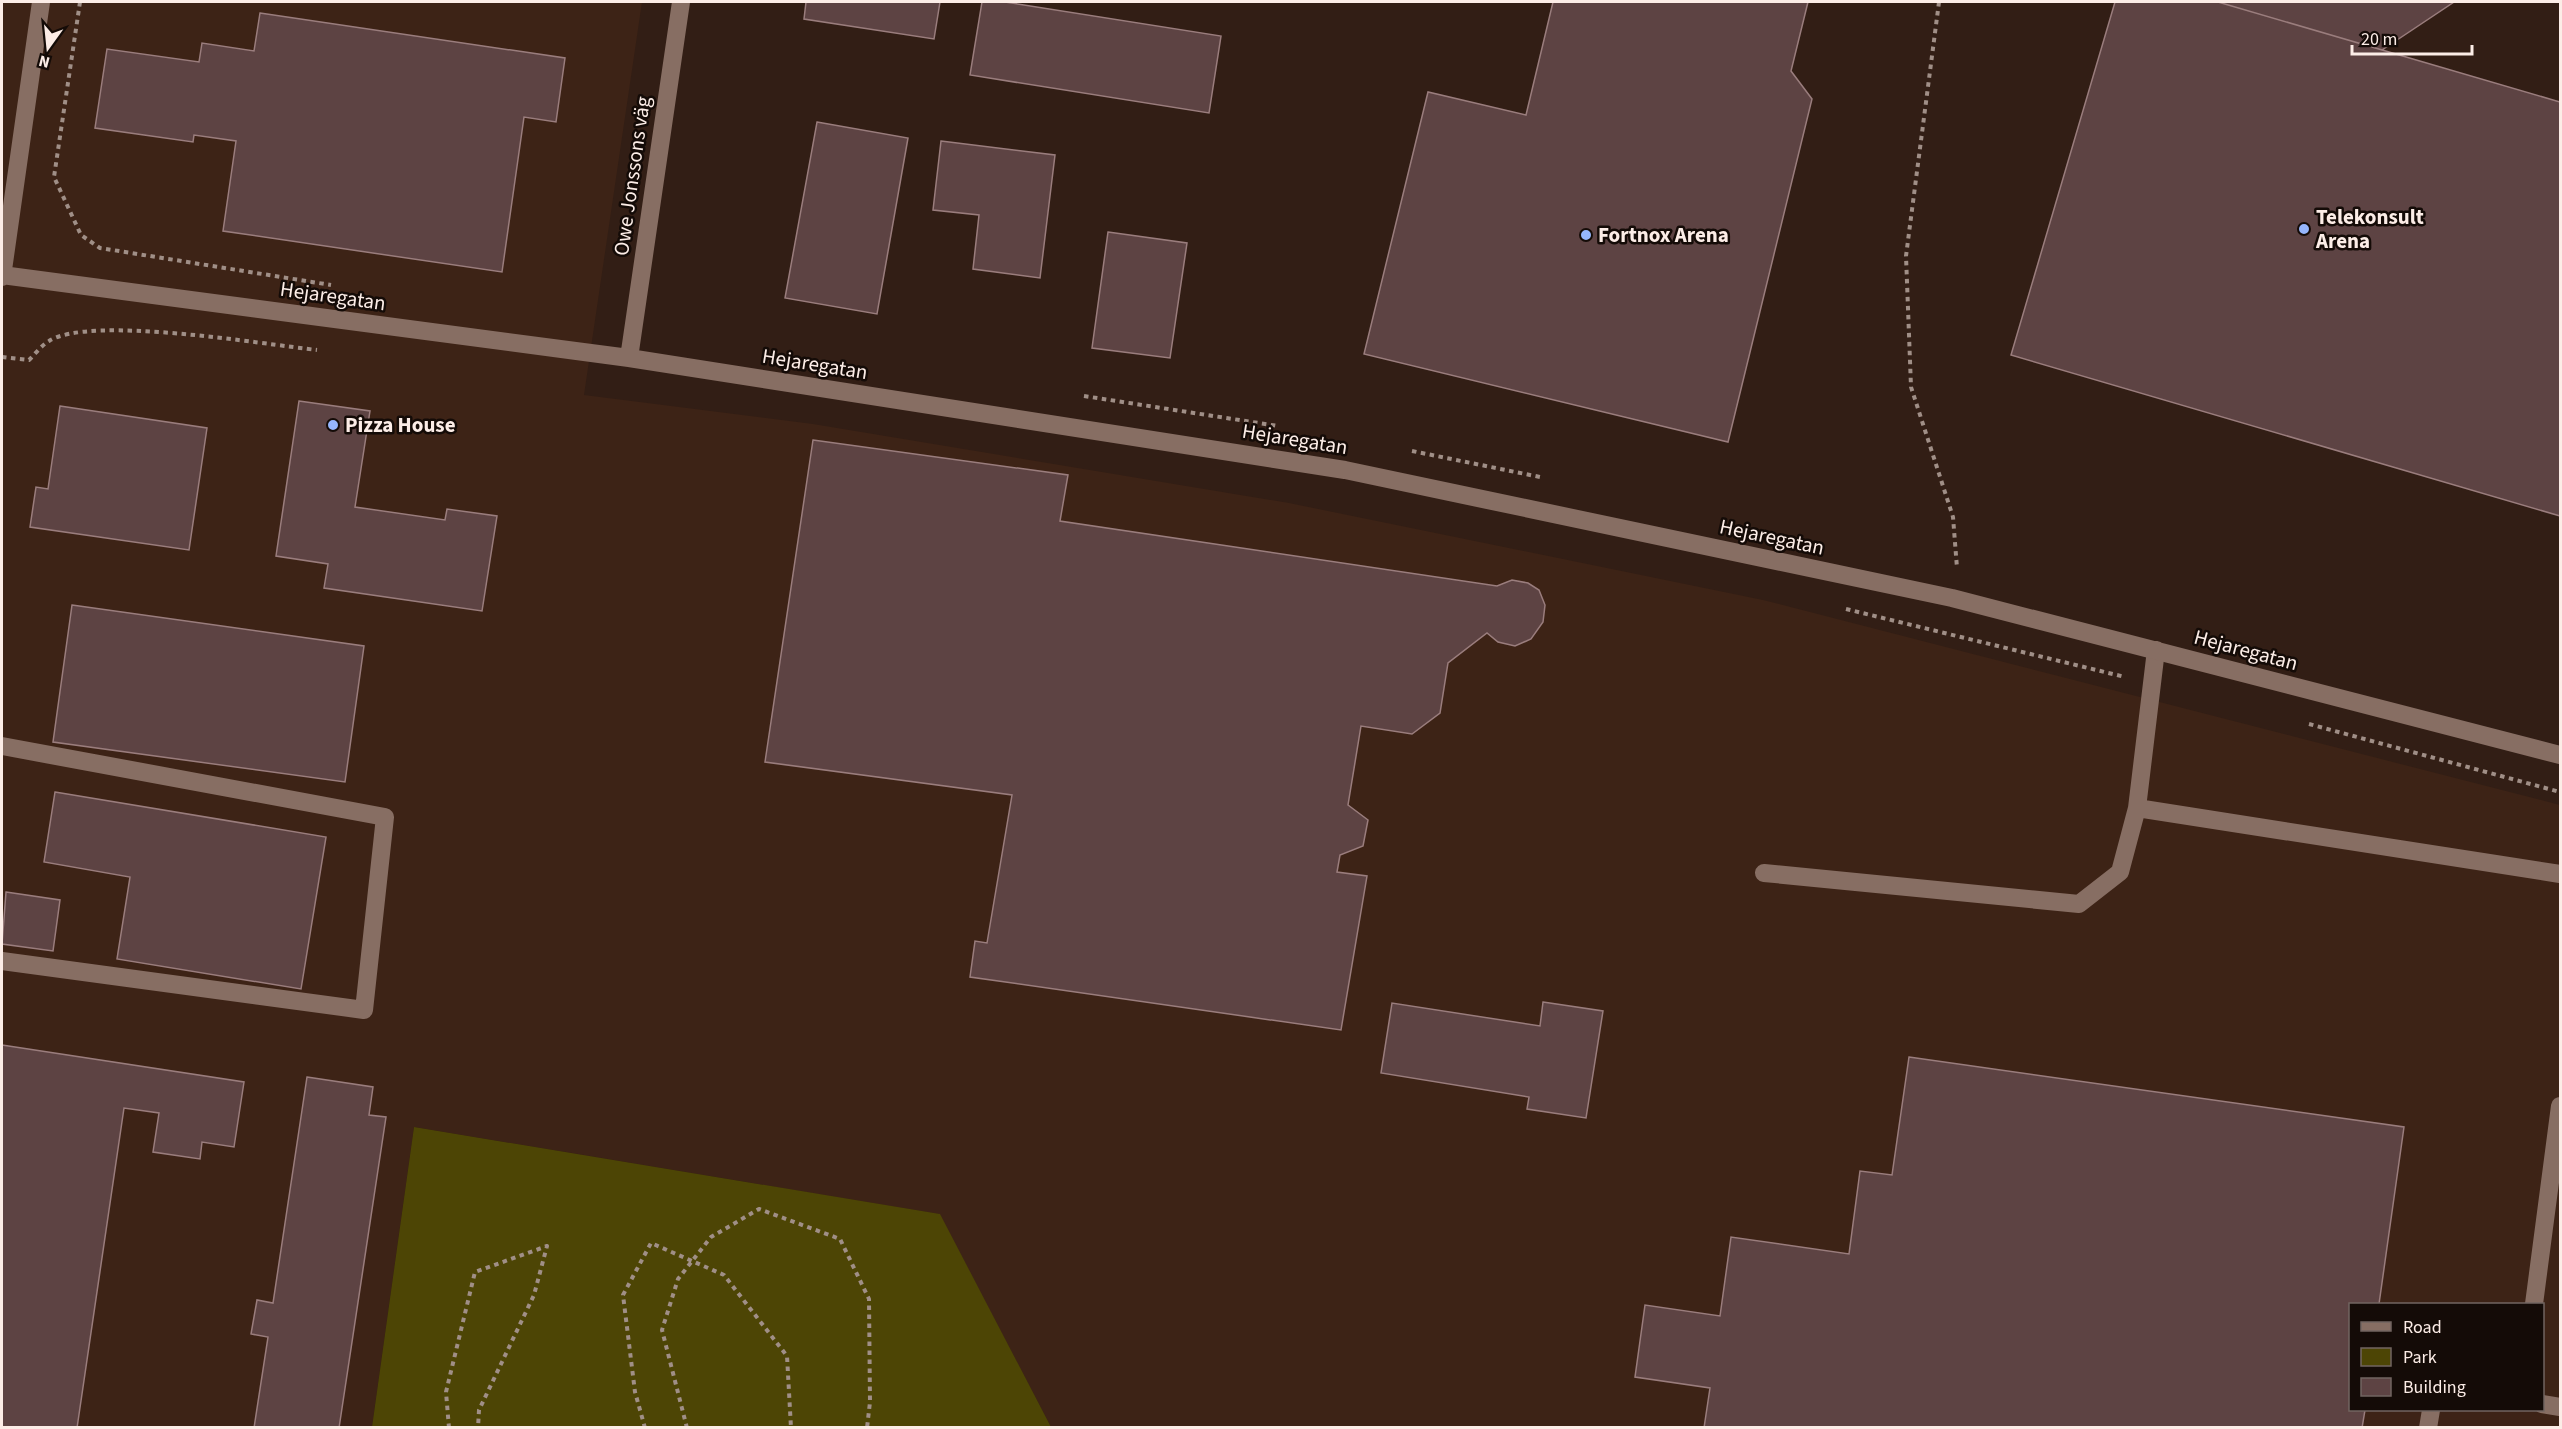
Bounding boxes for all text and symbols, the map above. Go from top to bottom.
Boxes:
north arrow [18,18,78,78]
scale bar [2352,18,2472,56]
text: 20 m [2361,27,2397,52]
text: N [36,50,52,74]
street label: Owe Jonssons väg [606,94,658,258]
place label: Telekonsult Arena [2315,202,2424,256]
place label: Fortnox Arena [1598,220,1729,250]
marker: Telekonsult Arena [2297,222,2311,236]
marker: Fortnox Arena [1579,228,1593,242]
street label: Hejaregatan [278,274,388,318]
street label: Hejaregatan [760,341,870,387]
place label: Pizza House [345,410,456,440]
street label: Hejaregatan [1240,416,1350,462]
marker: Pizza House [326,418,340,432]
street label: Hejaregatan [1717,511,1827,563]
street label: Hejaregatan [2191,622,2301,678]
legend [2349,1303,2544,1411]
text: Road [2403,1315,2442,1340]
text: Park [2403,1345,2437,1370]
text: Building [2403,1375,2466,1400]

